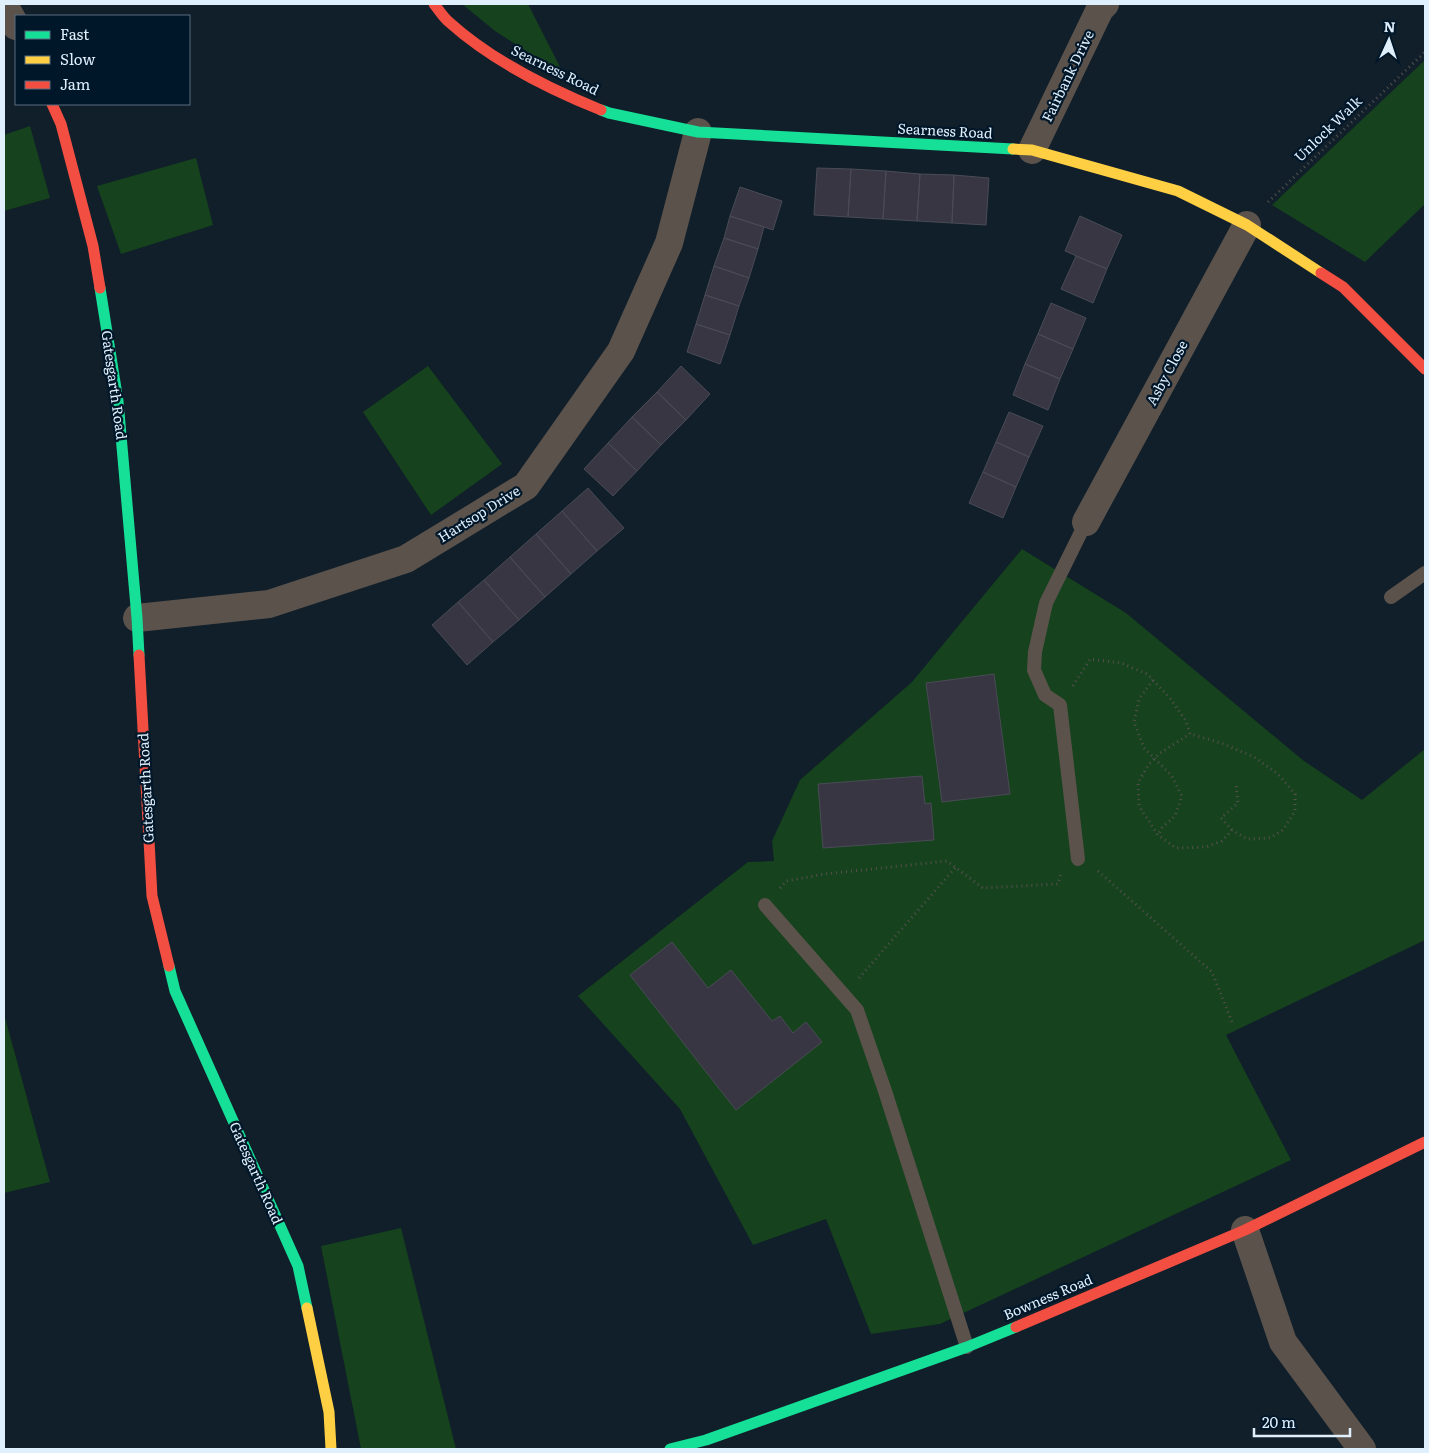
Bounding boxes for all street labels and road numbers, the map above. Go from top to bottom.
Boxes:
street label: Fairbank Drive [1036,26,1098,125]
street label: Searness Road [508,39,603,99]
street label: Unlock Walk [1289,90,1366,166]
street label: Searness Road [897,118,994,143]
street label: Gatesgarth Road [97,329,133,441]
street label: Asby Close [1141,336,1192,409]
street label: Hartsop Drive [433,480,524,546]
street label: Gatesgarth Road [132,732,158,844]
street label: Gatesgarth Road [225,1118,289,1227]
street label: Bowness Road [1000,1268,1096,1324]

